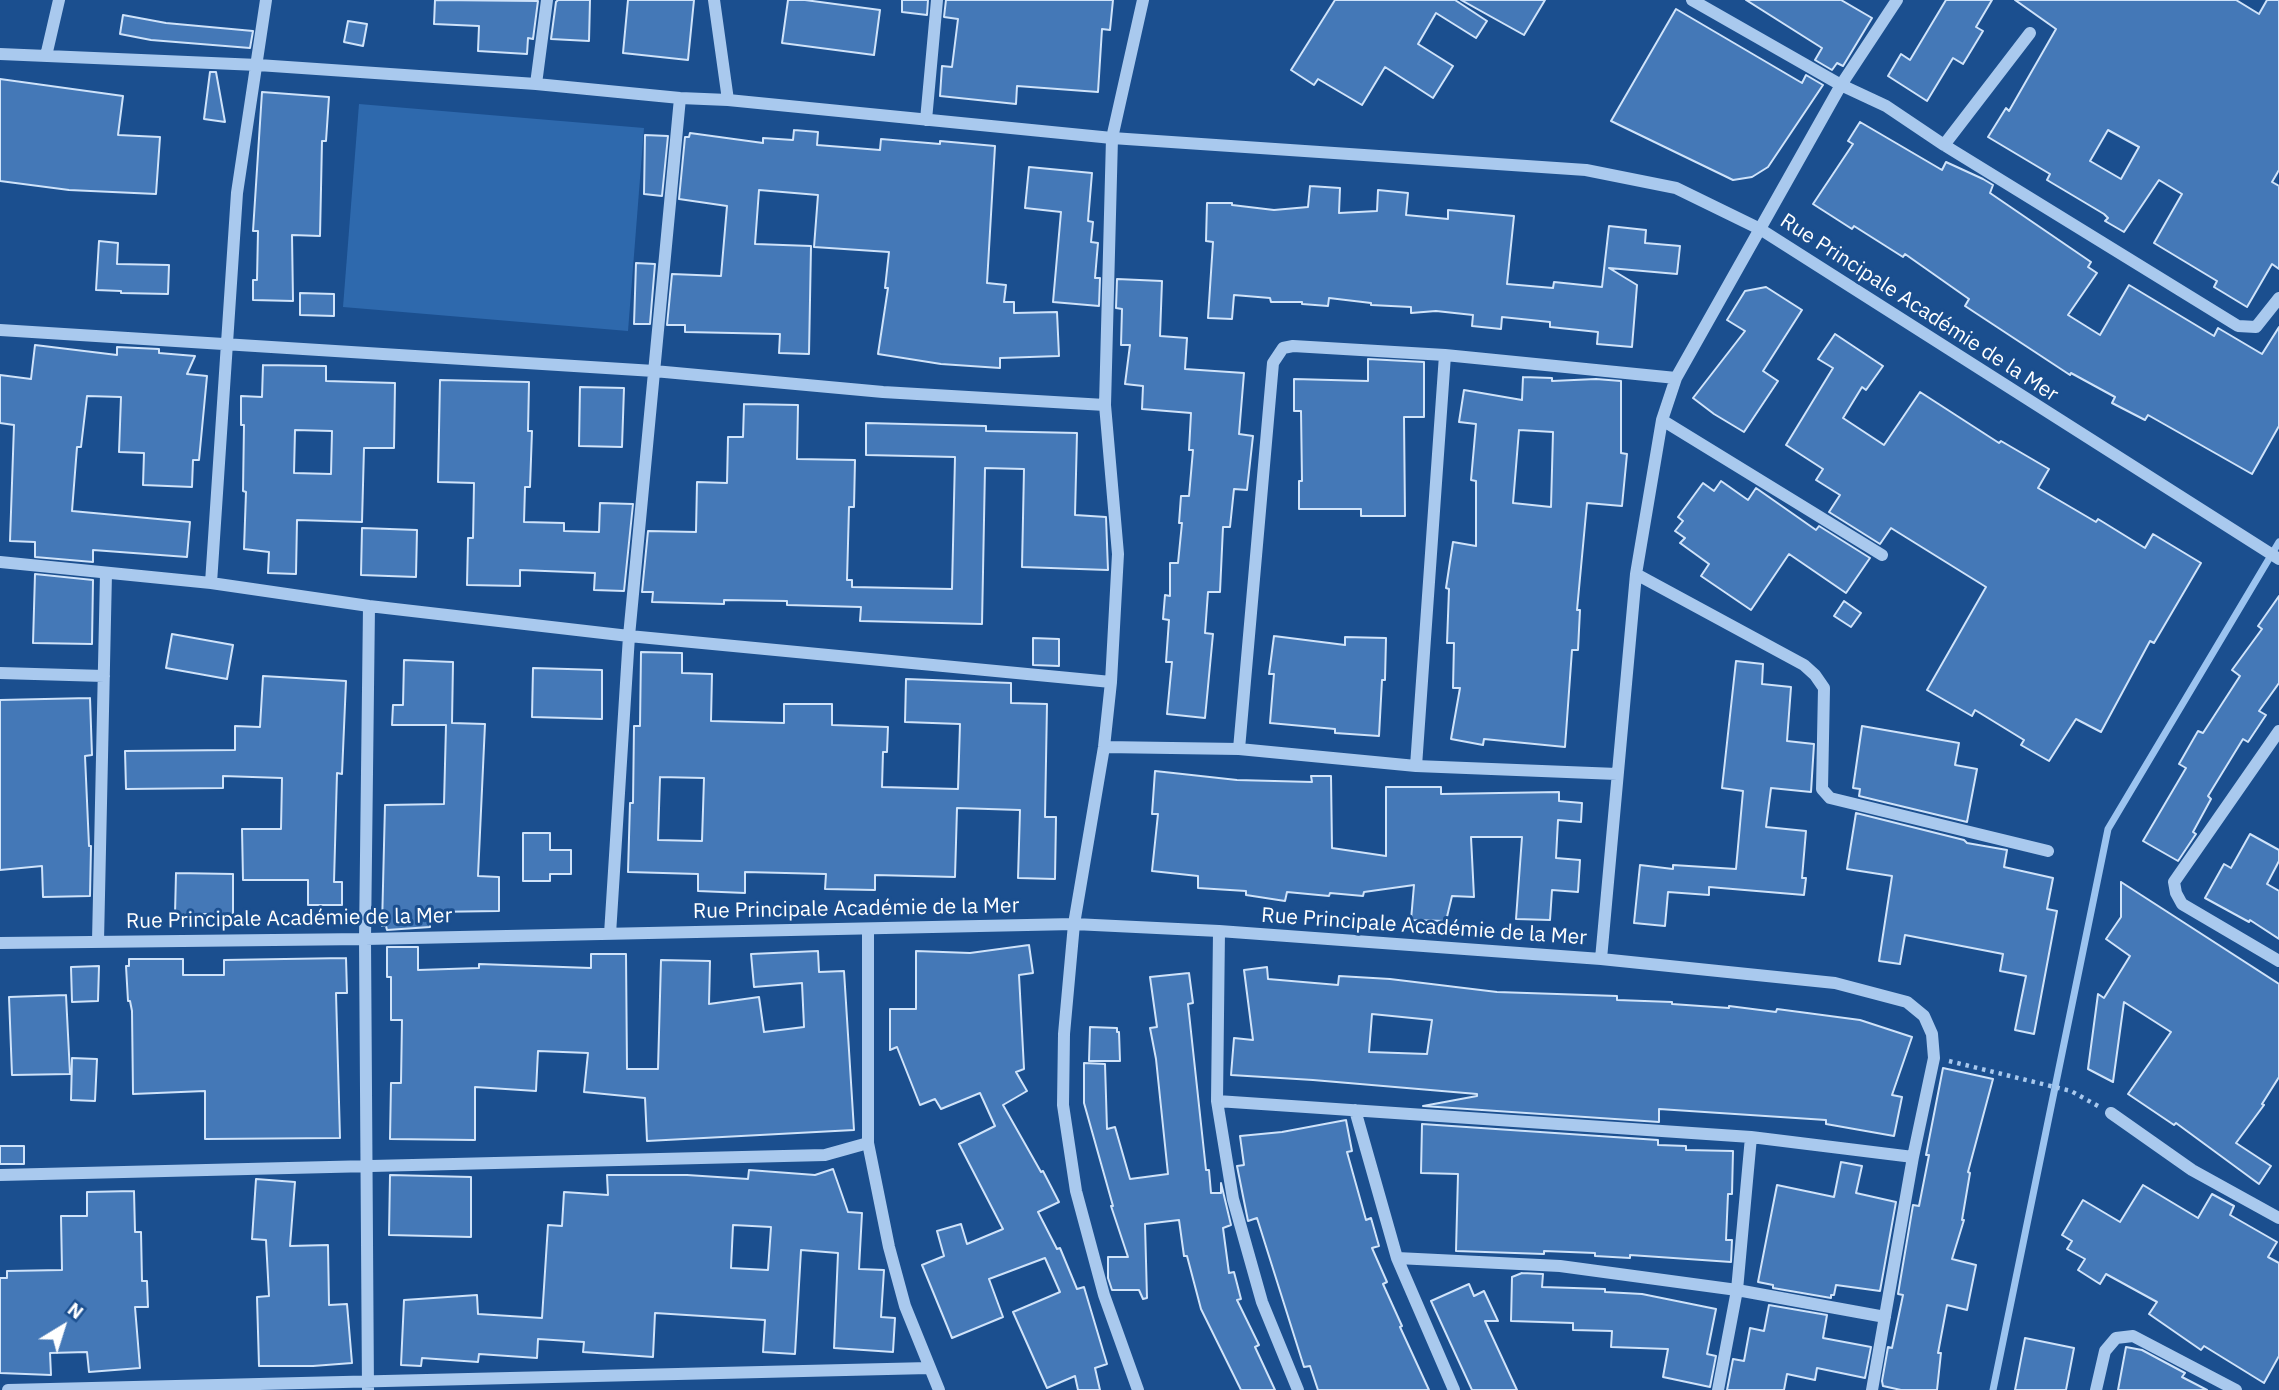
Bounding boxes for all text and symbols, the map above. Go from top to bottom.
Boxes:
street label: Rue Principale Académie de la Mer [1775,209,2063,407]
street label: Rue Principale Académie de la Mer [693,894,1019,924]
street label: Rue Principale Académie de la Mer [1260,903,1588,951]
street label: Rue Principale Académie de la Mer [126,904,452,934]
north arrow [28,1292,98,1362]
text: N [63,1297,89,1324]

